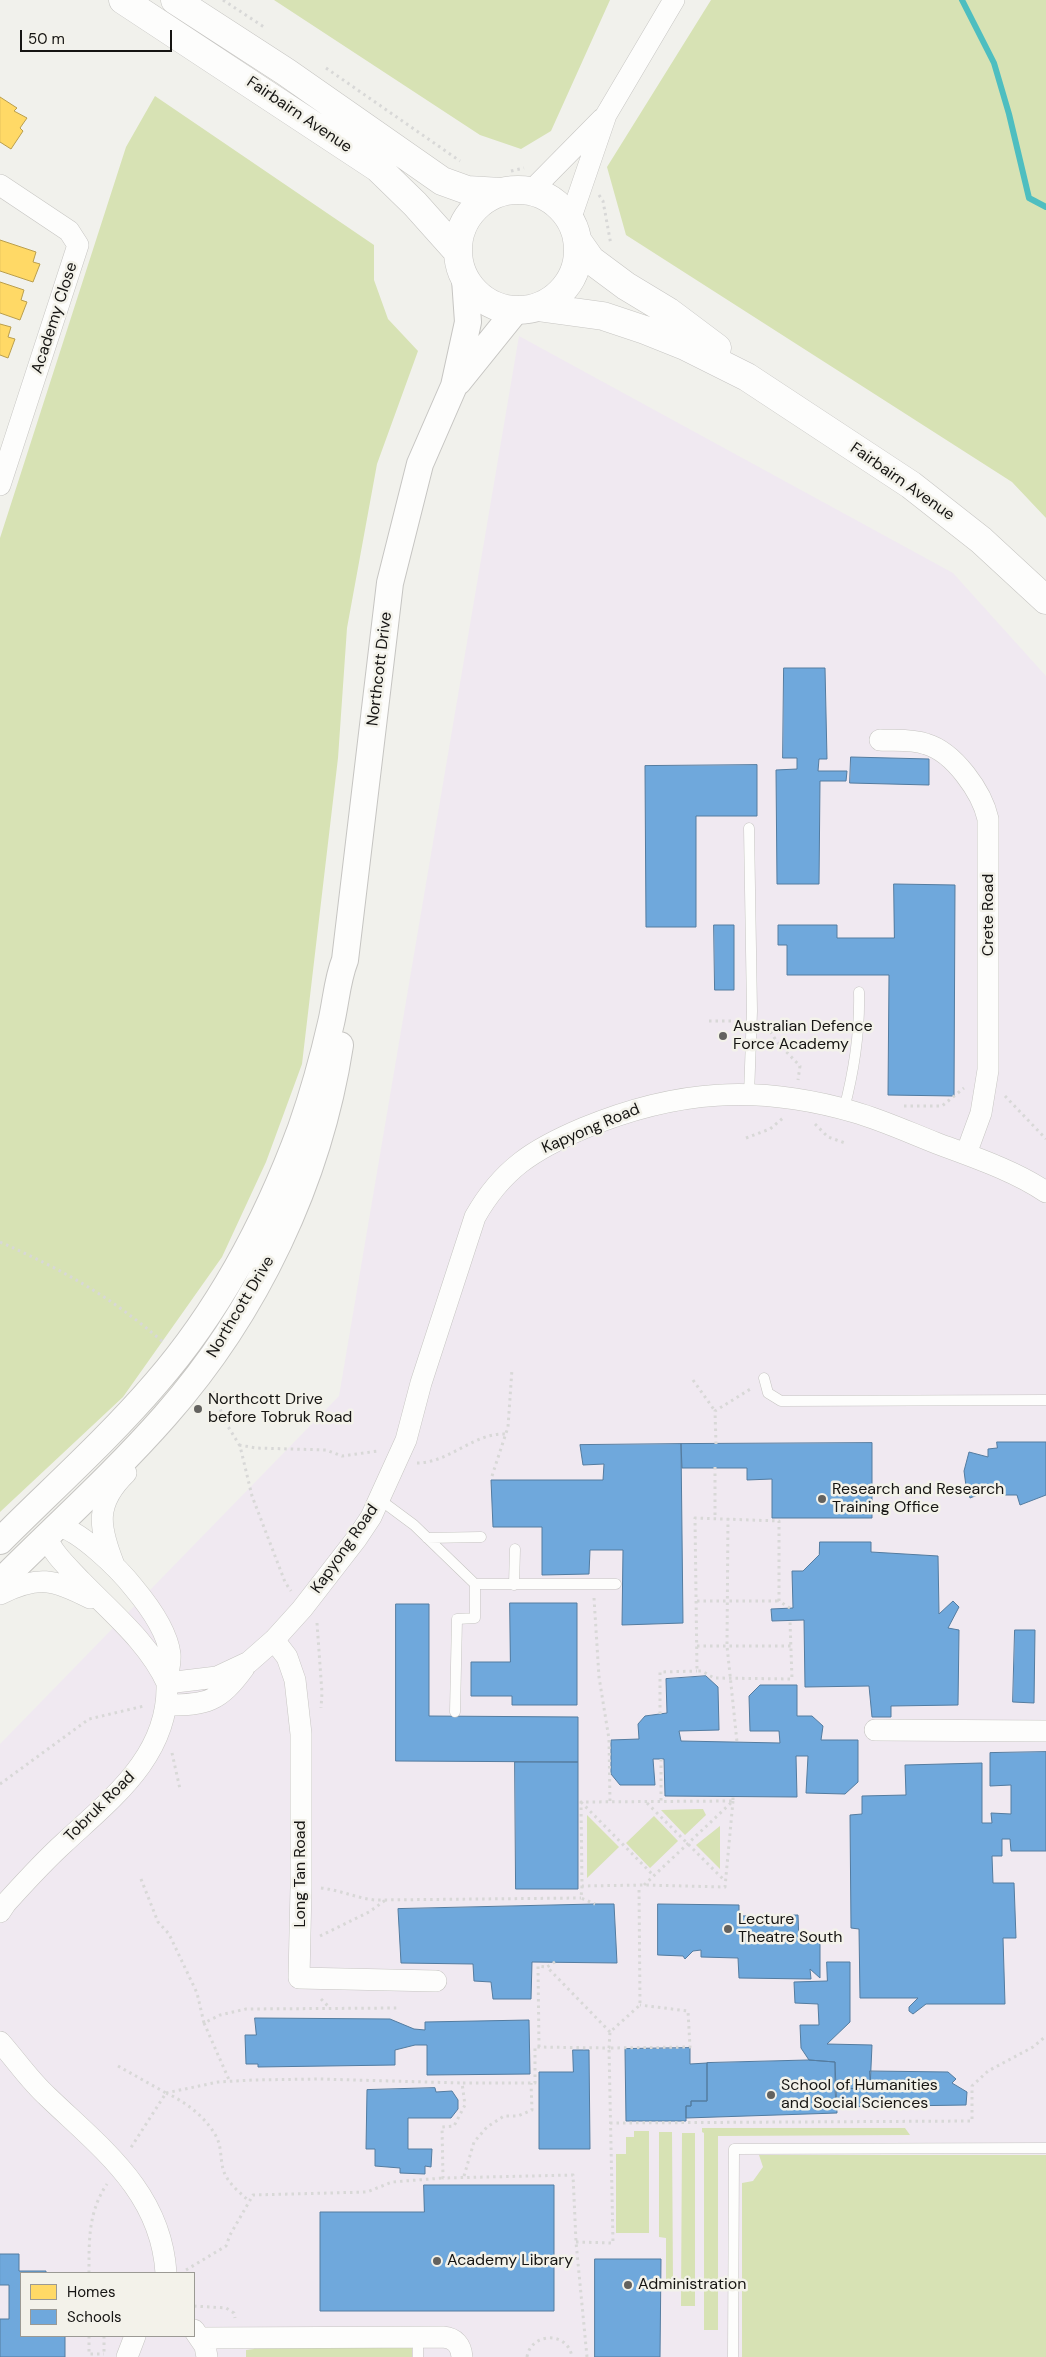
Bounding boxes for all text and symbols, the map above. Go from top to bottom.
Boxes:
scale bar [22,20,175,52]
text: 50 m [28,29,65,49]
street label: Fairbairn Avenue [243,73,355,157]
street label: Academy Close [28,260,82,376]
street label: Fairbairn Avenue [846,439,958,525]
street label: Northcott Drive [363,611,397,727]
street label: Crete Road [979,874,999,956]
place label: Australian Defence Force Academy [733,1017,872,1055]
marker: Australian Defence Force Academy [717,1030,729,1042]
street label: Kapyong Road [539,1100,643,1158]
street label: Northcott Drive [203,1253,279,1361]
place label: Northcott Drive before Tobruk Road [208,1390,352,1428]
marker: Northcott Drive before Tobruk Road [192,1403,204,1415]
place label: Research and Research Training Office [832,1480,1004,1518]
marker: Research and Research Training Office [816,1493,828,1505]
street label: Kapyong Road [307,1501,383,1597]
street label: Tobruk Road [61,1768,139,1846]
street label: Long Tan Road [291,1820,311,1928]
place label: Lecture Theatre South [738,1910,842,1948]
marker: Lecture Theatre South [722,1923,734,1935]
place label: School of Humanities and Social Sciences [781,2076,938,2114]
marker: School of Humanities and Social Sciences [765,2089,777,2101]
place label: Academy Library [447,2251,573,2271]
marker: Academy Library [431,2255,443,2267]
legend [20,2272,195,2337]
place label: Administration [638,2275,746,2295]
marker: Administration [622,2279,634,2291]
text: Homes [67,2282,116,2302]
text: Schools [67,2307,122,2327]

